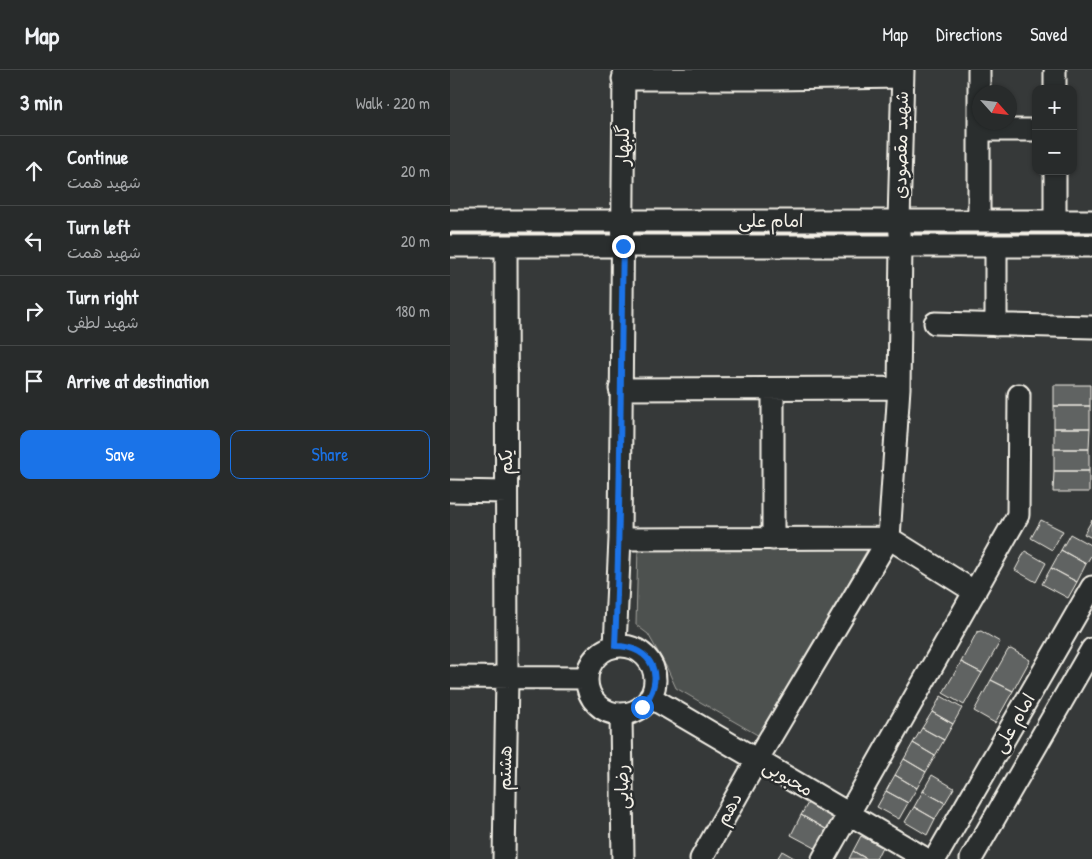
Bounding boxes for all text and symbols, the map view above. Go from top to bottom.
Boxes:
text: Map [25,19,59,51]
text: Map [883,22,908,47]
text: Directions [936,22,1002,47]
text: Saved [1030,22,1067,47]
north arrow [972,85,1017,130]
map controls [1032,85,1077,175]
button: + [1032,85,1077,130]
text: 3 min [20,88,63,117]
street label: شهید مقصودی [887,91,914,199]
text: Walk · 220 m [356,92,430,114]
street label: گلبهار [610,124,635,167]
button: − [1032,130,1077,175]
text: Continue [67,144,128,170]
icon: ahead [20,157,48,185]
text: 20 m [401,160,430,182]
text: شهید همت [67,171,141,193]
street label: امام علی [738,208,804,235]
text: Turn left [67,214,130,240]
icon: left [20,227,48,255]
text: 20 m [401,230,430,252]
route end [612,235,635,258]
text: شهید همت [67,241,141,263]
text: Turn right [67,284,138,310]
icon: right [20,297,48,325]
text: 180 m [396,300,430,322]
text: شهید لطفی [67,311,139,333]
icon: arrive [20,367,48,395]
text: Arrive at destination [67,368,209,394]
button: Save [20,430,220,479]
button: Share [230,430,430,479]
street label: یکم [493,449,520,475]
street label: امام علی [986,688,1042,758]
route start [631,696,654,719]
street label: هشتم [492,745,519,791]
street label: محبوبی [759,753,818,802]
street label: رضایی [609,764,634,810]
street label: دهم [709,788,749,831]

